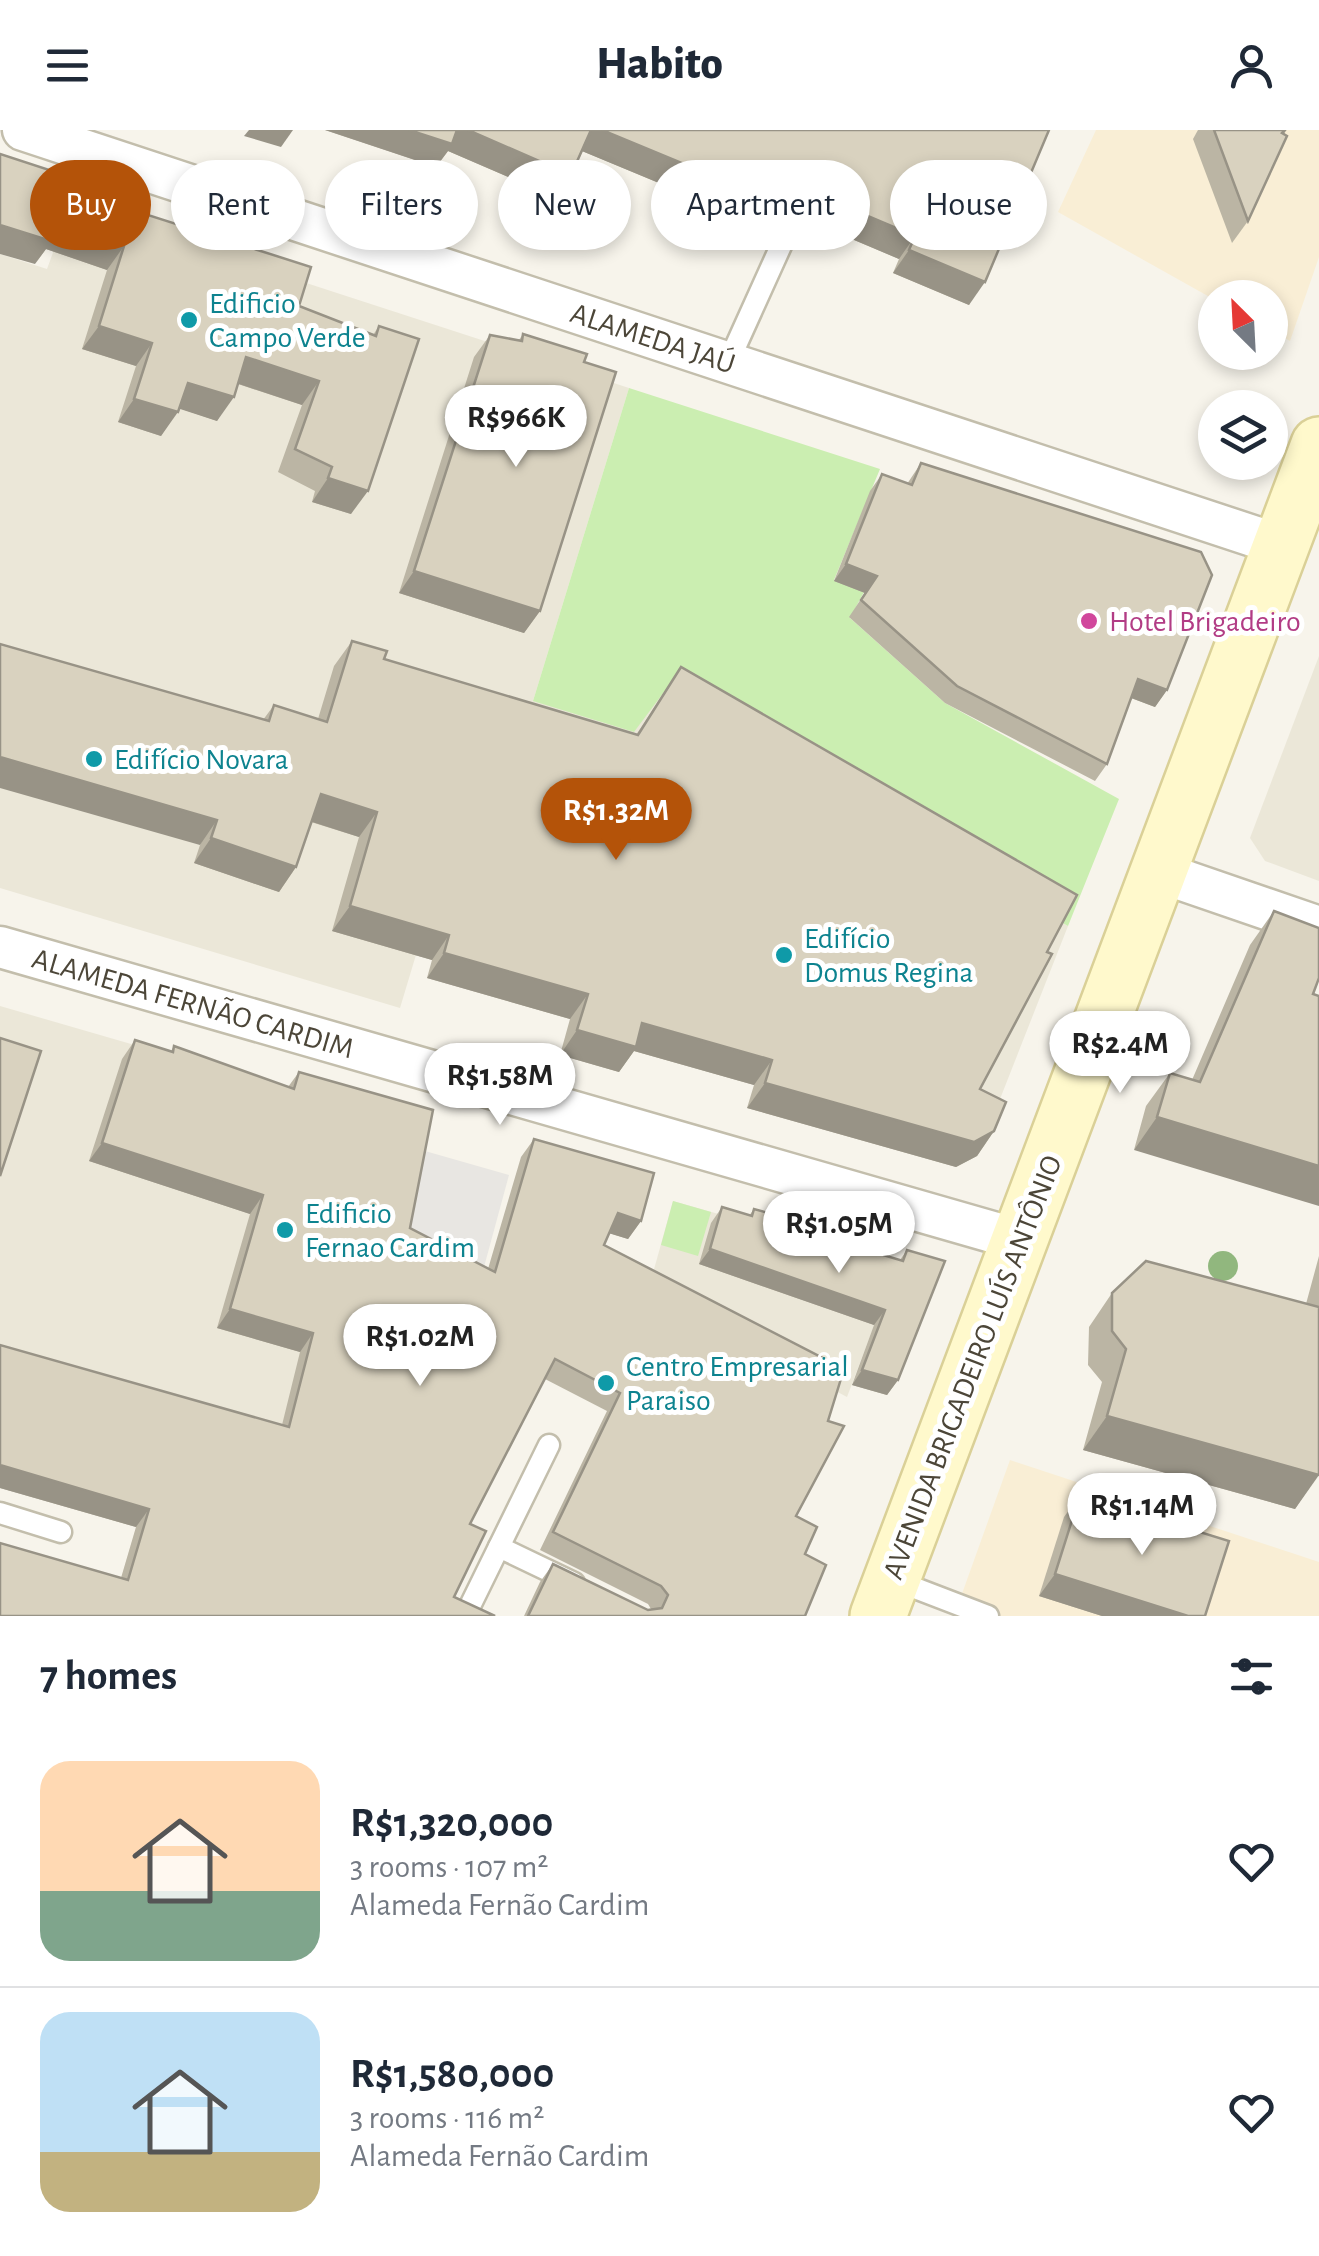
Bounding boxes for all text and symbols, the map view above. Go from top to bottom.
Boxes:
icon: menu [40,38,95,93]
icon: person [1224,38,1279,93]
text: Habito [596,42,723,87]
chip: Buy [30,160,151,250]
chip: Rent [171,160,305,250]
chip: Filters [325,160,478,250]
chip: New [498,160,631,250]
chip: Apartment [651,160,870,250]
chip: House [890,160,1047,250]
north arrow [1198,280,1288,370]
map controls [1198,280,1288,480]
place label: Edificio Campo Verde [209,289,366,353]
street label: ALAMEDA JAÚ [567,296,739,380]
marker: Edificio Campo Verde [178,309,200,331]
pin: R$966K [435,385,597,470]
button: layers [1198,390,1288,480]
text: R$966K [467,401,565,433]
place label: Hotel Brigadeiro [1109,607,1301,637]
marker: Hotel Brigadeiro [1078,610,1100,632]
place label: Edifício Novara [114,745,289,775]
marker: Edifício Novara [83,748,105,770]
pin: R$1.32M [524,778,708,863]
text: R$1.32M [563,794,669,826]
place label: Edifício Domus Regina [804,924,973,988]
street label: ALAMEDA FERNÃO CARDIM [29,942,357,1064]
marker: Edifício Domus Regina [773,944,795,966]
pin: R$2.4M [1039,1011,1201,1096]
text: R$2.4M [1071,1027,1169,1059]
pin: R$1.58M [408,1043,592,1128]
text: R$1.58M [446,1059,554,1091]
street label: AVENIDA BRIGADEIRO LUÍS ANTÔNIO [876,1151,1068,1583]
pin: R$1.05M [747,1191,931,1276]
place label: Edificio Fernao Cardim [305,1199,475,1263]
text: R$1.05M [785,1207,893,1239]
marker: Edificio Fernao Cardim [274,1219,296,1241]
pin: R$1.02M [328,1304,512,1389]
text: R$1.02M [365,1320,475,1352]
place label: Centro Empresarial Paraiso [626,1352,849,1416]
marker: Centro Empresarial Paraiso [595,1372,617,1394]
pin: R$1.14M [1050,1473,1234,1558]
text: R$1.14M [1089,1489,1195,1521]
icon: filters [1224,1649,1279,1704]
text: 7 homes [40,1655,177,1697]
icon: home [120,1801,240,1921]
text: R$1,320,000 [350,1802,553,1844]
icon: heart [1224,1834,1279,1889]
text: 3 rooms · 107 m² [350,1851,549,1883]
text: Alameda Fernão Cardim [350,1889,649,1921]
icon: home [120,2052,240,2172]
text: R$1,580,000 [350,2053,554,2095]
icon: heart [1224,2085,1279,2140]
text: 3 rooms · 116 m² [350,2102,544,2134]
text: Alameda Fernão Cardim [350,2140,649,2172]

